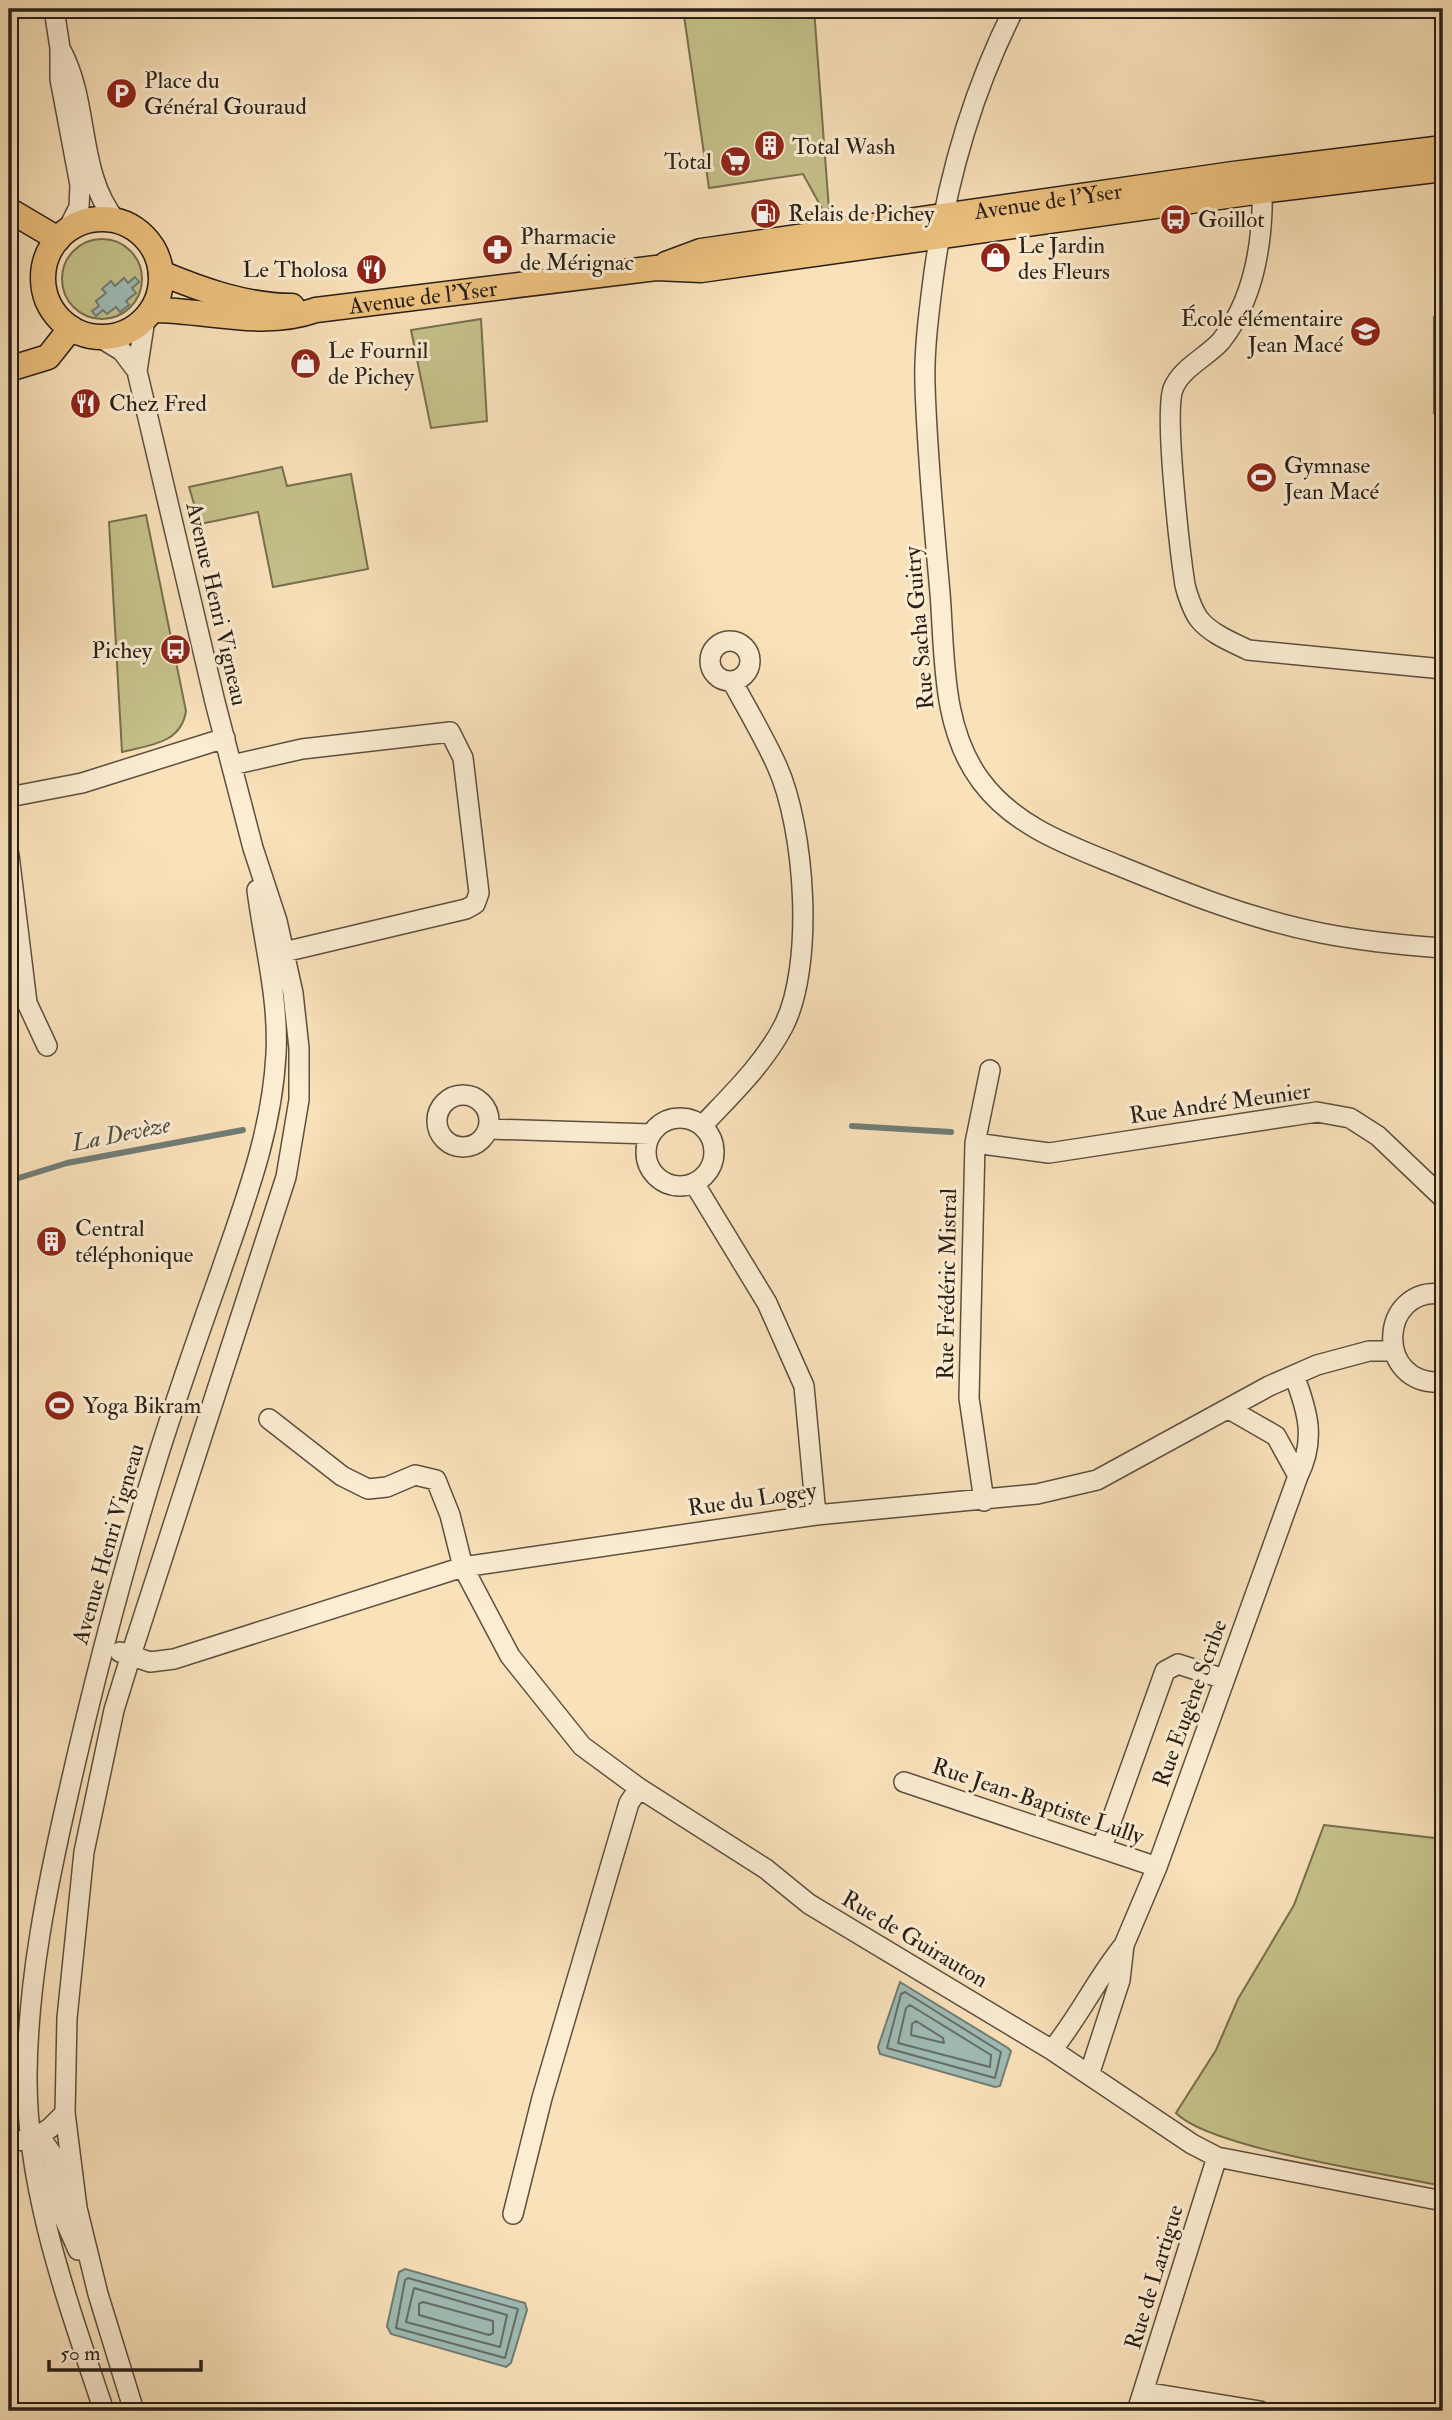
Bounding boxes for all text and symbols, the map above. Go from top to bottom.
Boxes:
place label: Place du Général Gouraud [144,66,307,121]
parking icon: Place du Général Gouraud [104,76,138,110]
building icon: Total Wash [752,129,786,163]
place label: Total Wash [792,132,896,161]
supermarket icon: Total [718,144,752,178]
place label: Total [664,147,712,176]
street label: Avenue de l'Yser [971,176,1124,226]
fuel station icon: Relais de Pichey [748,196,782,230]
place label: Relais de Pichey [788,199,935,228]
bus stop icon: Goillot [1158,202,1192,236]
place label: Goillot [1198,205,1265,234]
place label: Pharmacie de Mérignac [520,222,634,277]
place label: Le Jardin des Fleurs [1018,231,1110,286]
pharmacy icon: Pharmacie de Mérignac [480,232,514,266]
shop icon: Le Jardin des Fleurs [978,241,1012,275]
restaurant icon: Le Tholosa [354,252,388,286]
place label: Le Tholosa [243,255,349,284]
street label: Avenue de l'Yser [346,273,499,320]
place label: École élémentaire Jean Macé [1181,304,1343,359]
school or university icon: École élémentaire Jean Macé [1349,314,1383,348]
place label: Le Fournil de Pichey [328,336,429,391]
shop icon: Le Fournil de Pichey [288,346,322,380]
restaurant icon: Chez Fred [69,386,103,420]
place label: Chez Fred [109,389,207,418]
place label: Gymnase Jean Macé [1283,451,1380,506]
sports icon: Gymnase Jean Macé [1244,461,1278,495]
street label: Avenue Henri Vigneau [179,499,254,708]
street label: Rue Sacha Guitry [897,544,941,711]
bus stop icon: Pichey [158,633,192,667]
place label: Pichey [92,636,153,665]
street label: Rue André Meunier [1128,1076,1313,1130]
water label: La Devèze [68,1109,174,1159]
street label: Rue Frédéric Mistral [931,1188,963,1380]
place label: Central téléphonique [75,1214,194,1270]
building icon: Central téléphonique [35,1224,69,1258]
sports icon: Yoga Bikram [43,1388,77,1422]
place label: Yoga Bikram [83,1391,201,1420]
street label: Avenue Henri Vigneau [65,1440,151,1649]
street label: Rue du Logey [686,1476,819,1522]
street label: Rue Eugène Scribe [1146,1615,1234,1791]
street label: Rue Jean-Baptiste Lully [928,1751,1149,1852]
street label: Rue de Guirauton [836,1884,994,1994]
street label: Rue de Lartigue [1118,2201,1190,2353]
scale bar [49,2329,201,2373]
text: 50 m [60,2340,101,2367]

